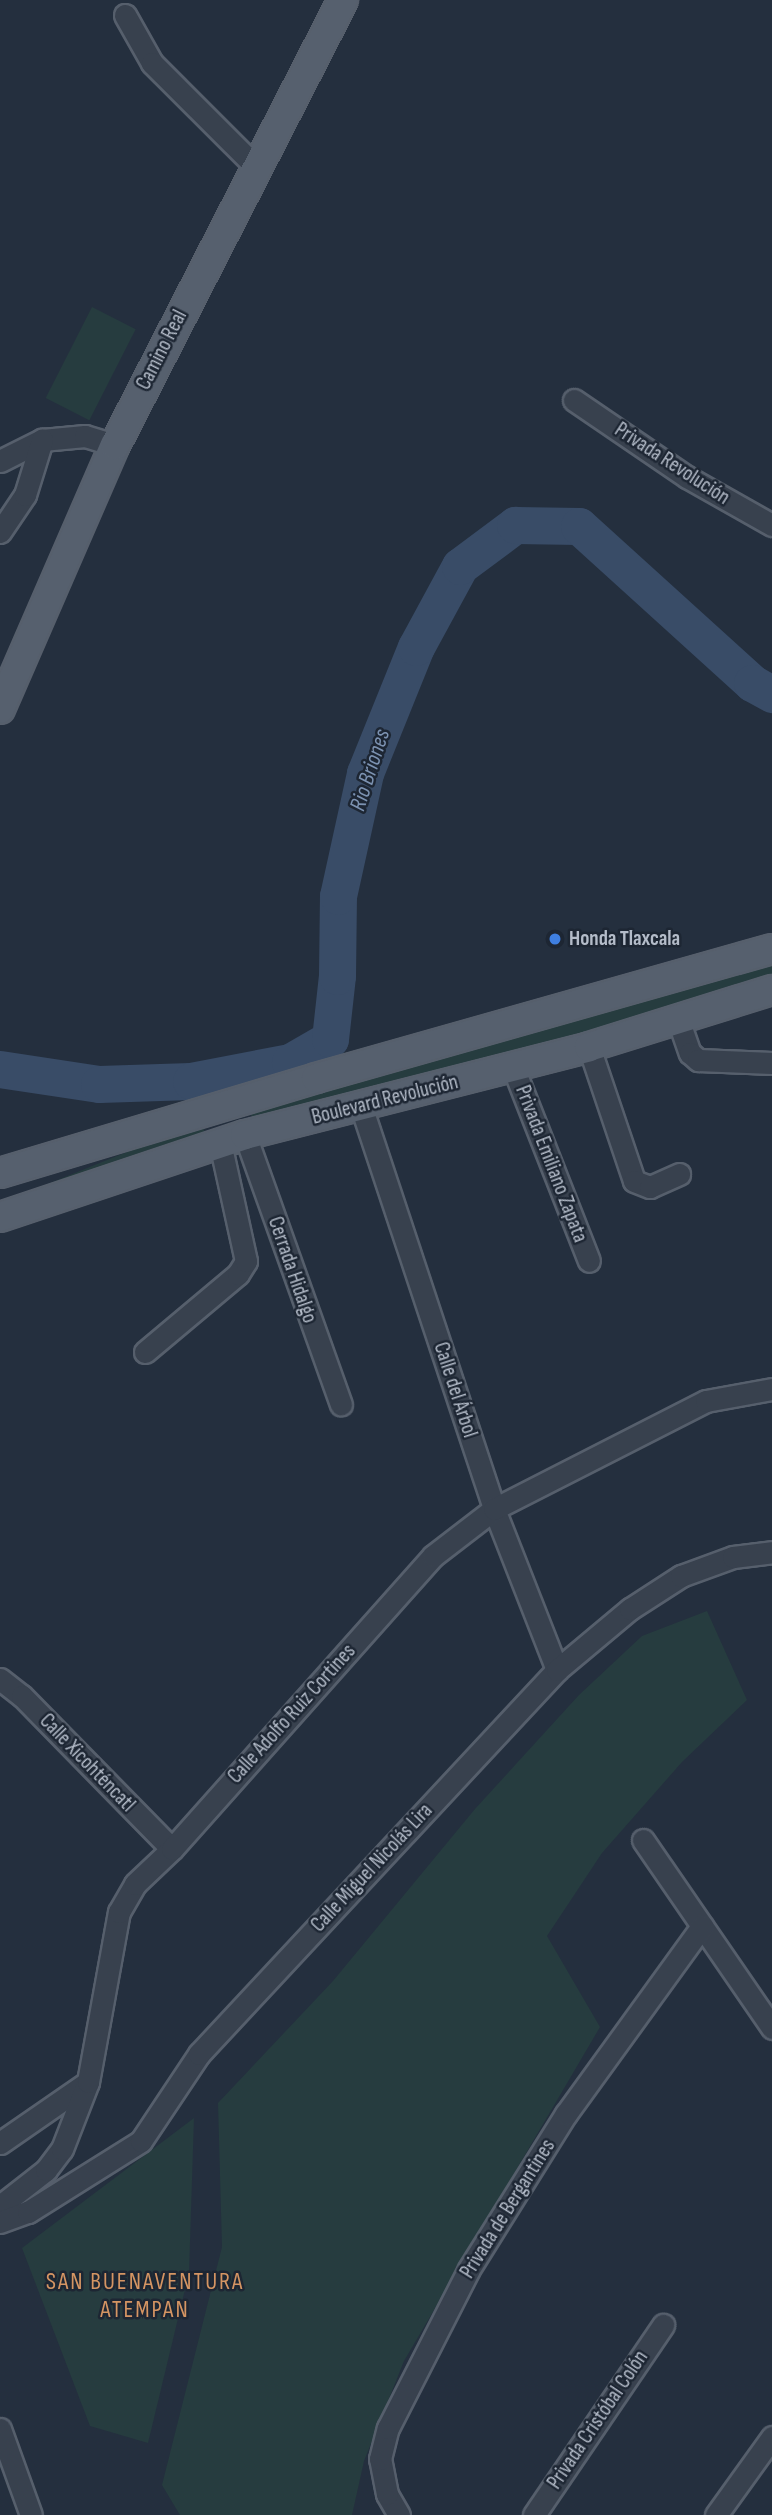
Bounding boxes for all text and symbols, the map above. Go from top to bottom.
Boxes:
street label: Camino Real [131,306,193,394]
street label: Privada Revolución [610,417,734,511]
water label: Rio Briones [344,726,396,814]
place label: Honda Tlaxcala [569,926,680,952]
marker: Honda Tlaxcala [547,931,563,947]
street label: Boulevard Revolución [309,1070,461,1130]
street label: Privada Emiliano Zapata [509,1082,593,1246]
street label: Cerrada Hidalgo [262,1214,322,1326]
street label: Calle del Árbol [428,1339,482,1441]
street label: Calle Adolfo Ruiz Cortines [223,1639,361,1789]
street label: Calle Xicohténcatl [34,1709,140,1817]
street label: Calle Miguel Nicolás Lira [306,1798,438,1938]
street label: Privada de Bergantines [455,2135,561,2283]
district label: SAN BUENAVENTURA ATEMPAN [48,2268,242,2324]
street label: Privada Cristóbal Colón [542,2346,654,2494]

